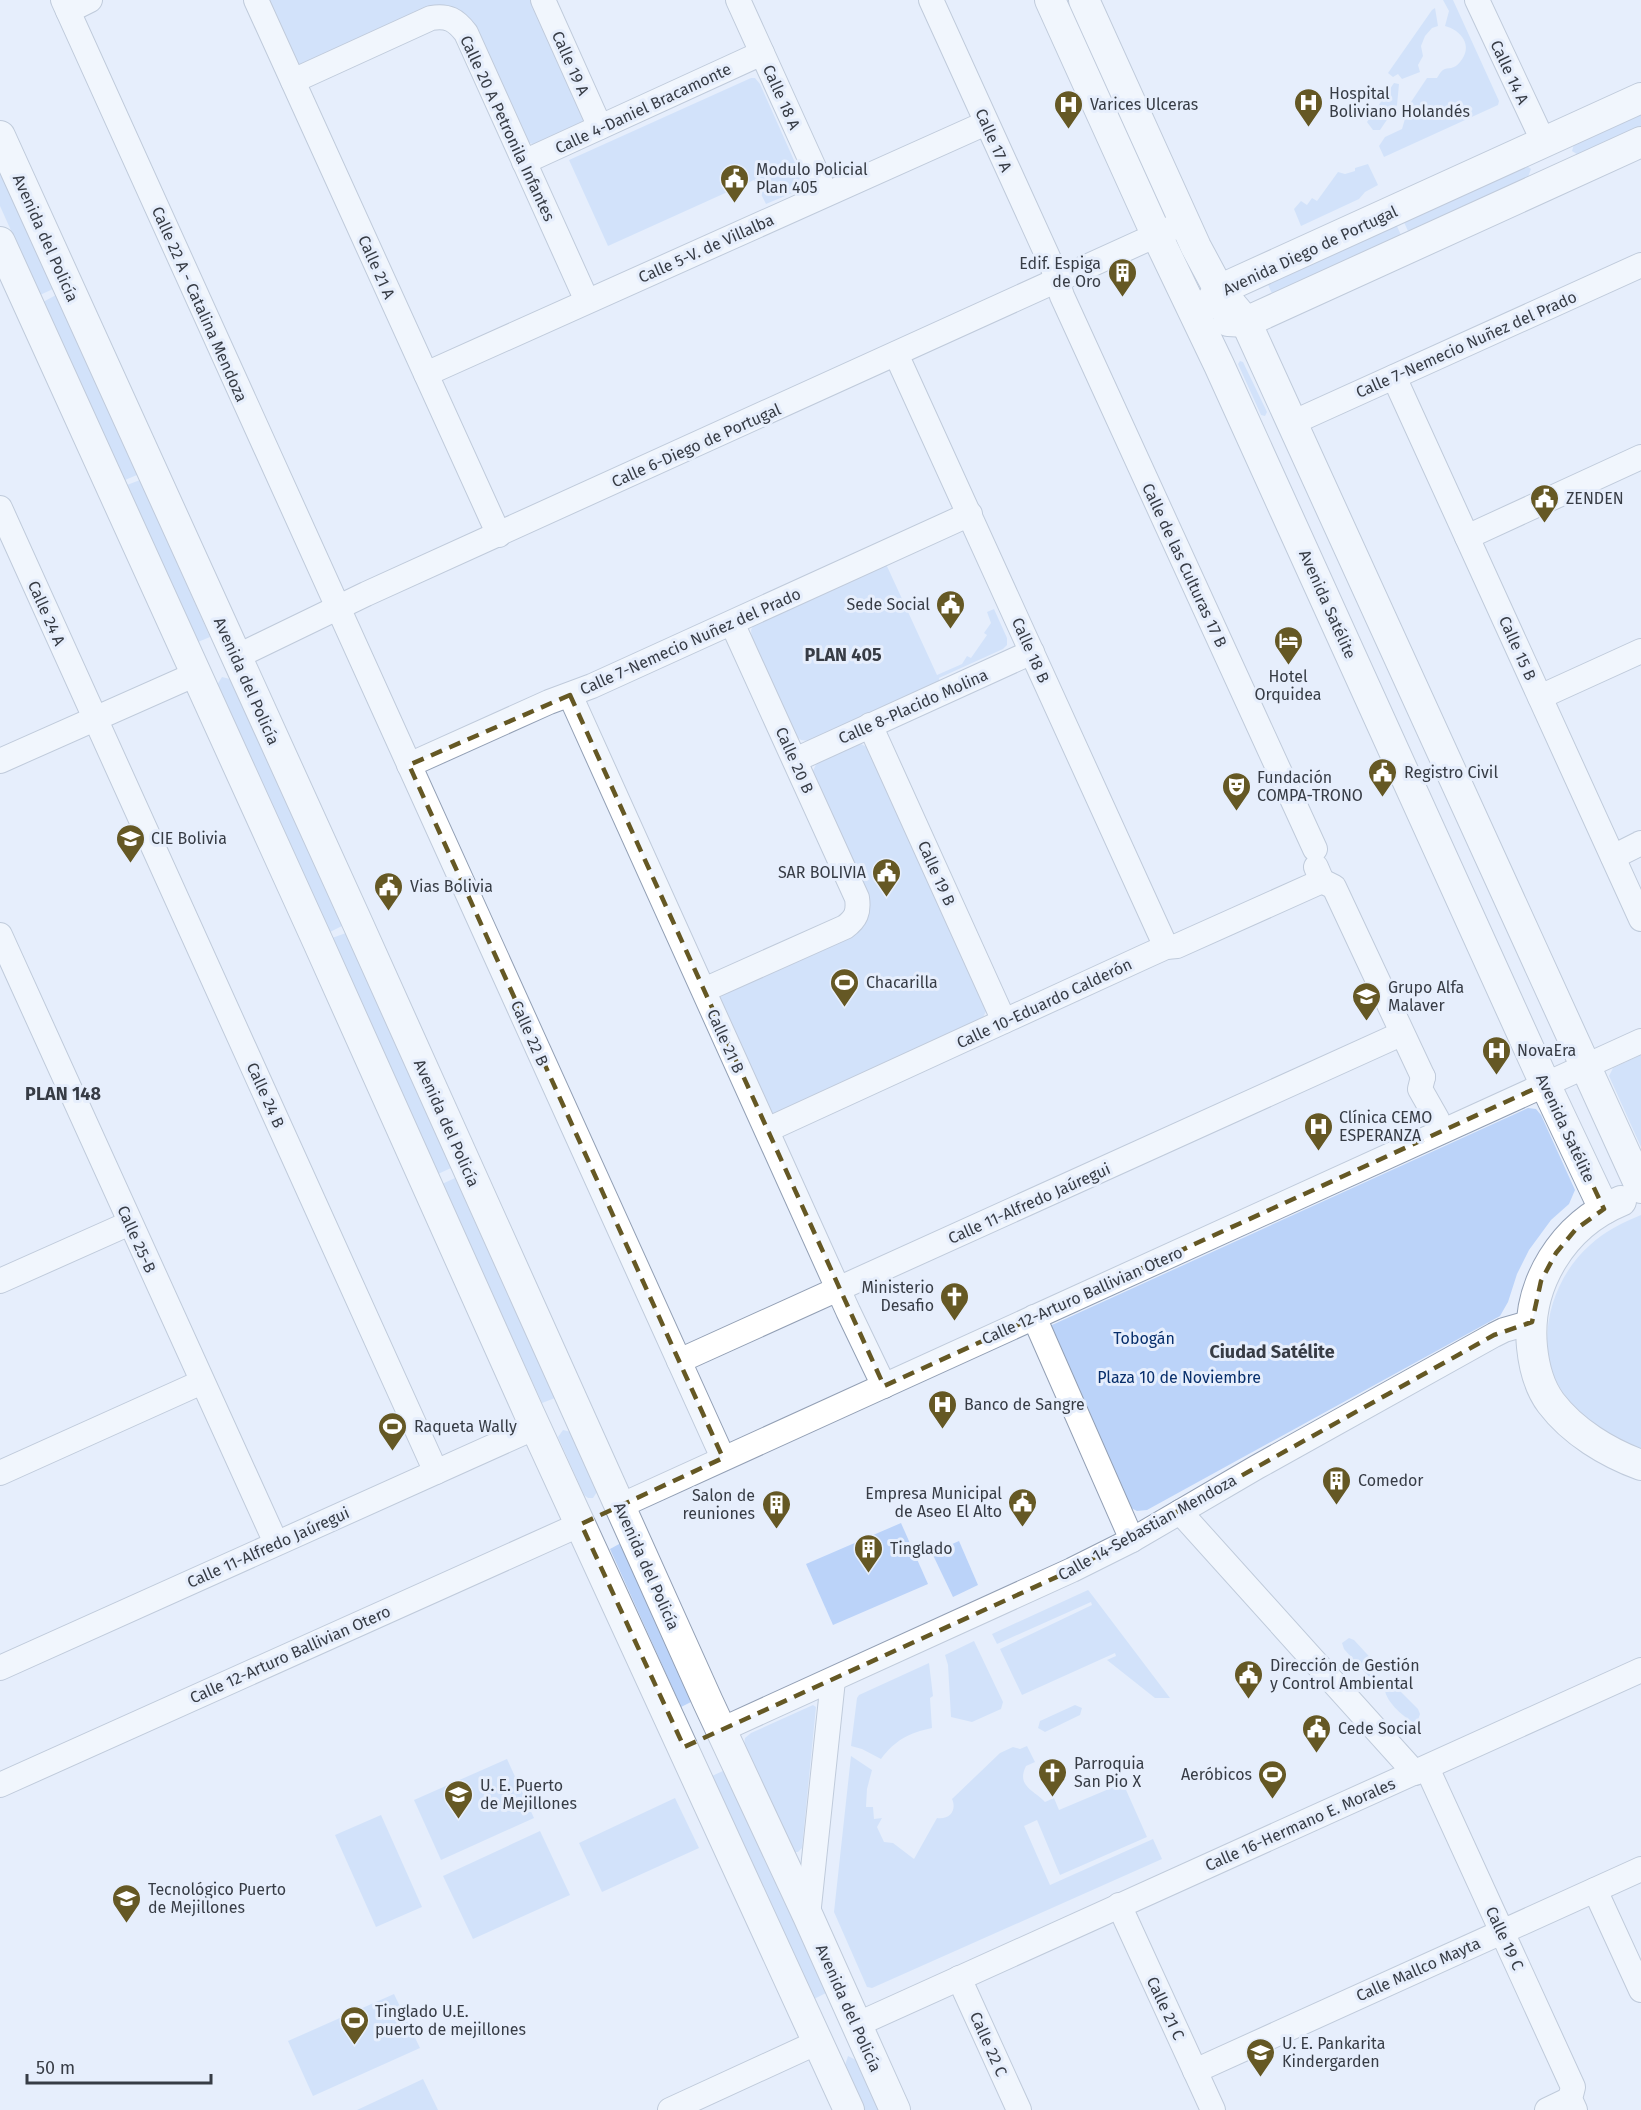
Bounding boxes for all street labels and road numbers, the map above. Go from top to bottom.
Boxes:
street label: Calle 19 A [548,28,593,99]
street label: Calle 20 A Petronila Infantes [456,32,559,224]
street label: Calle 14 A [1486,37,1533,108]
street label: Calle 4-Daniel Bracamonte [552,59,734,158]
street label: Calle 18 A [759,62,805,133]
street label: Calle 17 A [971,106,1016,175]
street label: Avenida del Policía [9,172,82,305]
street label: Avenida Diego de Portugal [1220,201,1401,299]
street label: Calle 22 A - Catalina Mendoza [148,204,251,405]
street label: Calle 5-V. de Villalba [635,210,777,287]
street label: Calle 21 A [354,233,399,303]
street label: Calle 7-Nemecio Nuñez del Prado [1353,287,1580,402]
street label: Calle 6-Diego de Portugal [609,399,784,491]
street label: Calle de las Culturas 17 B [1138,480,1231,650]
street label: Avenida Satélite [1295,547,1360,662]
street label: Calle 24 A [24,578,70,649]
street label: Calle 7-Nemecio Nuñez del Prado [577,584,804,699]
street label: Calle 15 B [1495,613,1540,684]
street label: Avenida del Policía [210,615,283,748]
street label: Calle 18 B [1008,615,1053,686]
street label: Calle 8-Placido Molina [835,665,991,748]
street label: Calle 20 B [772,724,818,796]
street label: Calle 19 B [914,838,959,909]
street label: Calle 10-Eduardo Calderón [954,954,1135,1052]
street label: Calle 22 B [507,998,552,1069]
street label: Calle 21 B [703,1006,748,1076]
street label: Avenida del Policía [410,1057,483,1190]
street label: Calle 24 B [243,1060,288,1131]
street label: Avenida Satélite [1532,1071,1599,1185]
street label: Calle 11-Alfredo Jaúregui [945,1159,1113,1248]
street label: Calle 25-B [113,1203,160,1276]
street label: Calle 12-Arturo Ballivian Otero [979,1243,1186,1348]
street label: Calle 14-Sebastian Mendoza [1055,1470,1240,1584]
street label: Avenida del Policía [610,1500,683,1633]
street label: Calle 11-Alfredo Jaúregui [184,1503,352,1592]
street label: Calle 12-Arturo Ballivian Otero [187,1602,394,1707]
street label: Calle 16-Hermano E. Morales [1202,1774,1398,1875]
street label: Calle 19 C [1482,1903,1528,1973]
street label: Calle Mallco Mayta [1353,1934,1483,2005]
street label: Avenida del Policía [812,1942,885,2075]
street label: Calle 21 C [1143,1974,1188,2043]
street label: Calle 22 C [966,2009,1011,2079]

